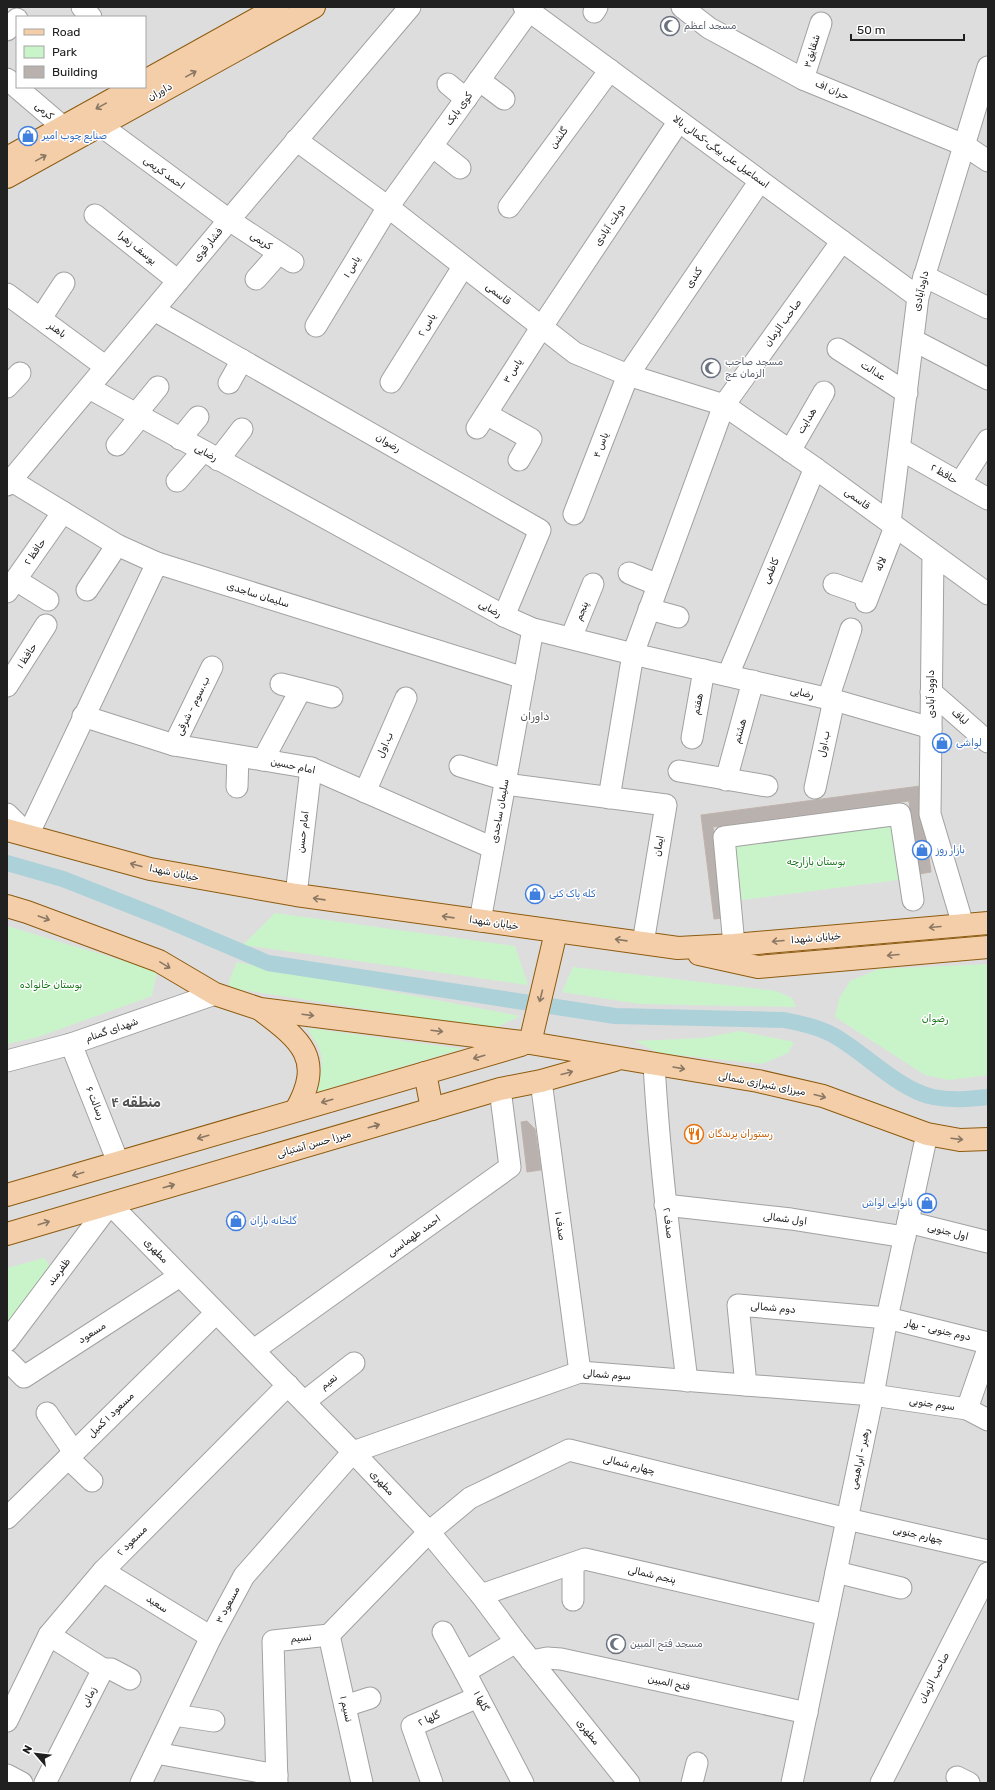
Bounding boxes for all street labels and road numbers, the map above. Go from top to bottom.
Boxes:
street label: شقایق۳ [801,33,823,69]
street label: حران اف [813,78,851,102]
street label: داوران [146,80,175,104]
street label: کوی بابک [443,90,475,128]
street label: کرمی [32,100,56,123]
street label: اسماعیل علی بیگی-کمالی بالا [671,113,771,191]
street label: گلشن [547,125,571,151]
street label: احمد کریمی [141,154,187,192]
street label: دولت آبادی [592,202,629,248]
street label: فشار قوی [191,226,225,264]
street label: یوسف زهرا [115,229,159,267]
street label: کریمی [248,229,275,253]
street label: یاس ۱ [341,254,363,280]
street label: کندی [683,265,705,290]
street label: داودآبادی [911,269,932,312]
street label: قاسمی [483,281,513,308]
street label: صاحب الزمان [762,297,804,349]
street label: یاس ۲ [415,311,439,339]
street label: باهنر [45,319,68,341]
street label: یاس ۳ [501,356,525,385]
street label: عدالت [858,359,888,384]
street label: هدایت [795,406,819,436]
street label: یاس ۴ [591,430,611,459]
street label: رضوان [374,431,402,455]
street label: رضایی [193,442,219,464]
street label: حافظ ۲ [928,461,960,487]
street label: قاسمی [842,486,872,512]
street label: حافظ ۲ [22,536,48,568]
street label: لاله [873,555,889,573]
street label: کاظمی [760,556,782,586]
street label: سلیمان ساجدی [225,580,291,610]
street label: رضایی [477,598,503,620]
street label: پنجم [573,599,592,623]
street label: حافظ ۱ [14,641,40,671]
street label: داوود آبادی [925,669,937,718]
street label: ب.سوم - شرقی [174,674,212,738]
street label: رضایی [789,684,815,702]
street label: هفتم [690,692,706,716]
street label: لباف [949,706,971,728]
street label: هشتم [731,717,749,745]
street label: ب.اول [374,730,396,760]
street label: ب.اول [815,730,833,758]
street label: امام حسین [270,755,316,777]
street label: سلیمان ساجدی [488,778,512,844]
street label: امام حسن [294,810,312,854]
street label: ایمان [651,835,667,857]
street label: خیابان شهدا [148,862,200,884]
street label: خیابان شهدا [468,914,520,932]
street label: خیابان شهدا [791,930,841,946]
street label: شهدای گمنام [84,1015,140,1045]
street label: میرزای شیرازی شمالی [717,1070,807,1098]
street label: رسالت ۶ [83,1085,107,1121]
street label: میرزا حسن آشتیانی [276,1128,353,1160]
street label: صدف ۲ [660,1207,676,1239]
street label: اول شمالی [762,1210,808,1228]
street label: صدف ۱ [552,1211,568,1241]
street label: احمد طهماسبی [385,1213,443,1259]
street label: اول جنوبی [926,1221,970,1243]
street label: مطهری [141,1236,171,1266]
street label: ظفرمند [45,1256,73,1288]
street label: دوم شمالی [750,1300,797,1316]
street label: دوم جنوبی - بهار [903,1316,972,1343]
street label: مسعود [76,1319,109,1346]
street label: سوم شمالی [582,1367,632,1383]
street label: نعیم [318,1372,340,1392]
street label: مسعود ۱ کمیل [85,1390,137,1440]
street label: سوم جنوبی [908,1395,956,1413]
street label: رهبر - ابراهیمی [848,1427,872,1491]
street label: چهارم شمالی [602,1453,656,1477]
street label: مطهری [367,1468,397,1498]
street label: مسعود ۲ [114,1523,150,1559]
street label: چهارم جنوبی [892,1523,944,1547]
street label: پنجم شمالی [627,1564,678,1587]
street label: مسعود ۳ [213,1584,243,1625]
street label: سعید [144,1593,170,1615]
street label: نسیم [290,1631,312,1645]
street label: صاحب الزمان [916,1651,952,1705]
street label: فتح المبین [647,1673,691,1694]
street label: زمانی [79,1685,99,1709]
street label: گلها ۱ [471,1689,491,1713]
street label: نسیم ۱ [337,1695,355,1723]
street label: گلها ۲ [416,1709,442,1729]
street label: مطهری [574,1717,602,1748]

